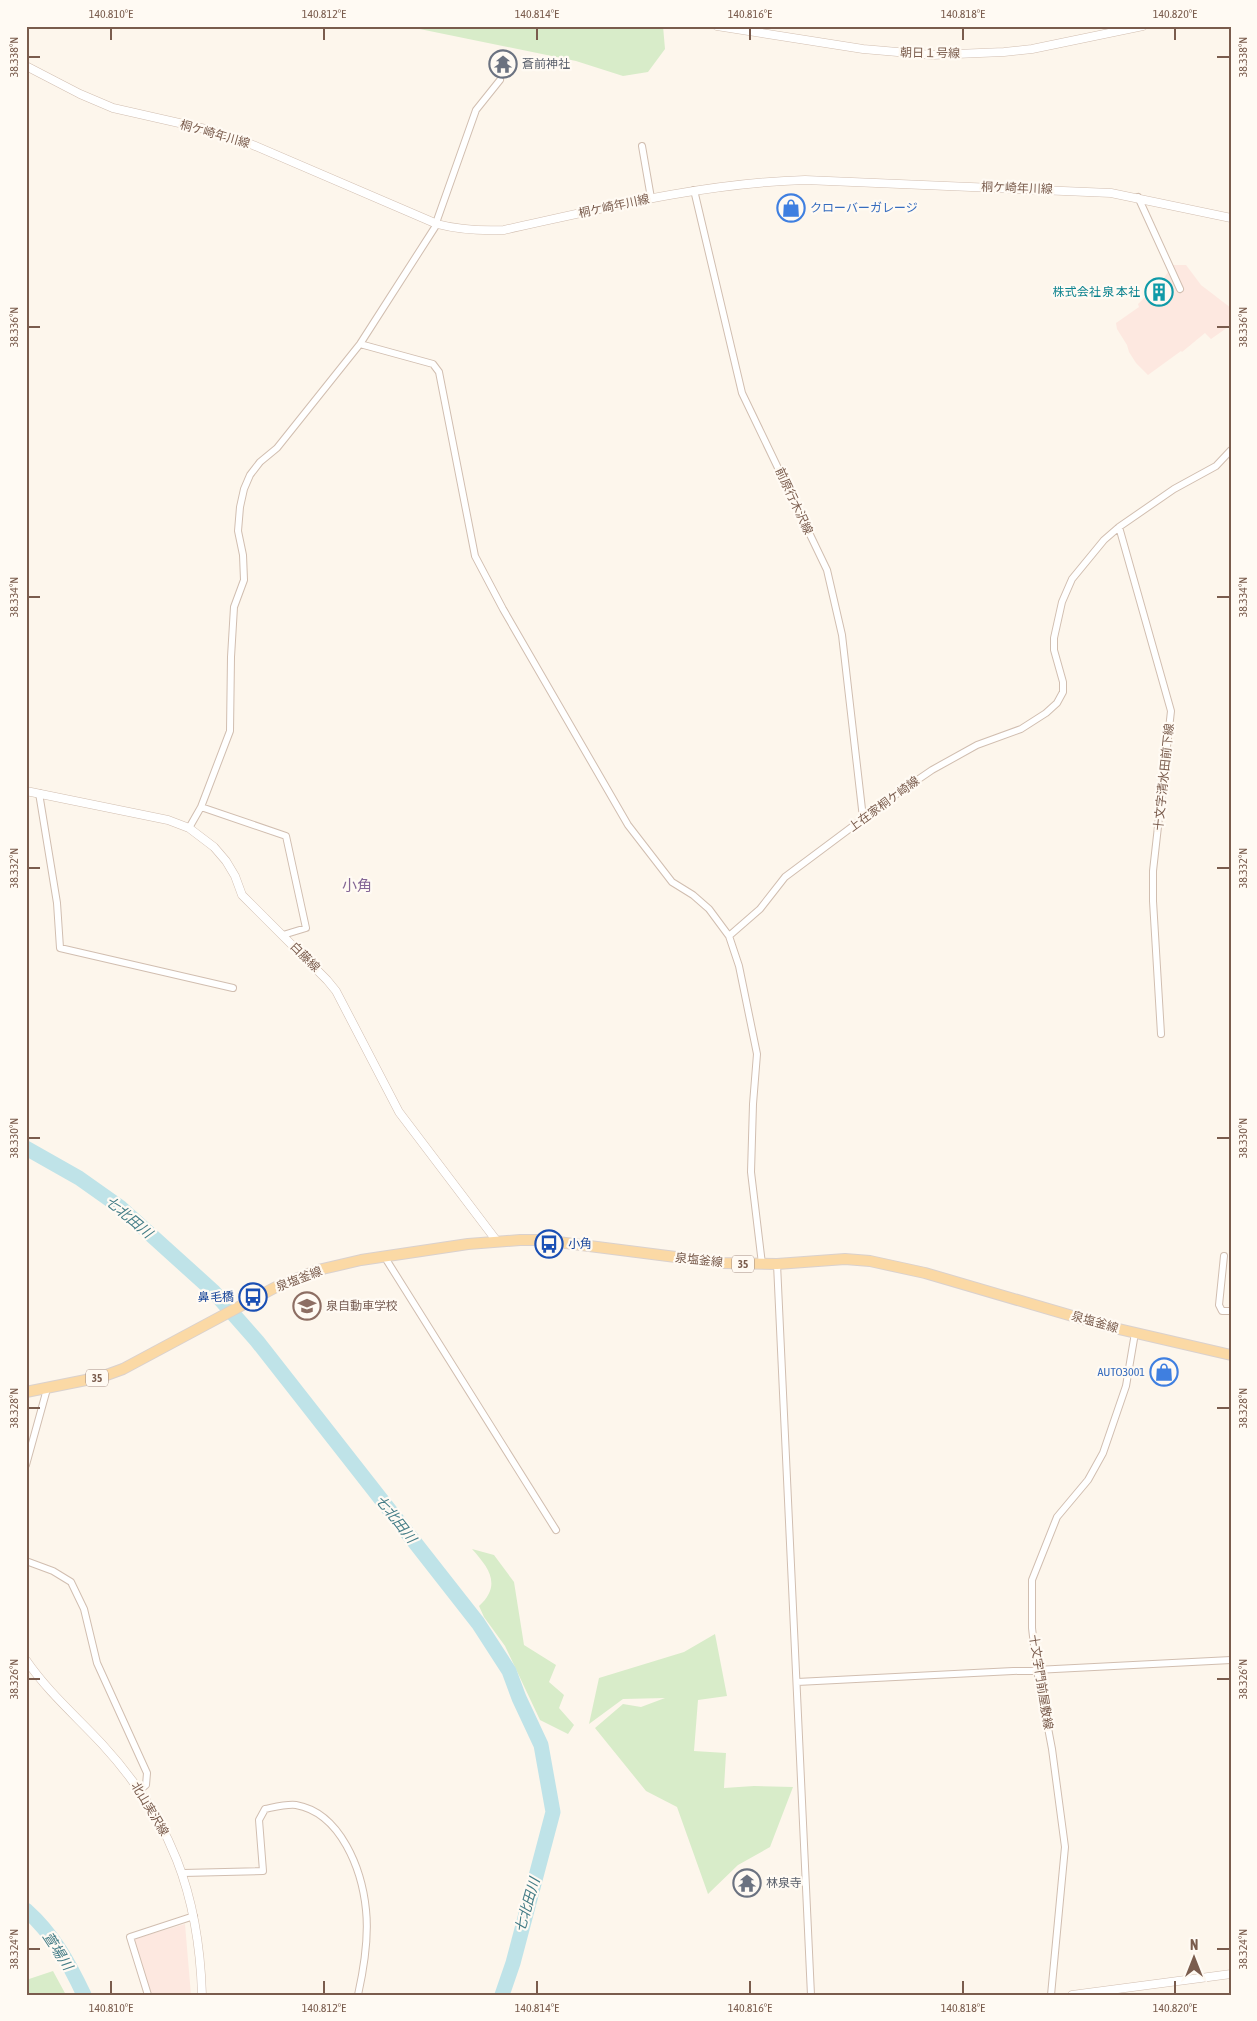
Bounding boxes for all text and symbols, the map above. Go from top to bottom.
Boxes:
text: 140.810°E [89,7,133,21]
text: 140.812°E [302,7,346,21]
text: 140.814°E [515,7,559,21]
text: 140.816°E [728,7,772,21]
text: 140.818°E [941,7,985,21]
text: 140.820°E [1153,7,1197,21]
text: 38.338°N [7,37,21,77]
text: 38.338°N [1236,37,1250,77]
street label: 朝日１号線 [900,45,960,61]
temple icon: 蒼前神社 [488,49,518,79]
place label: 蒼前神社 [522,57,570,71]
street label: 桐ケ崎年川線 [178,117,252,151]
street label: 桐ケ崎年川線 [981,180,1053,196]
street label: 桐ケ崎年川線 [577,192,651,220]
shop icon: クローバーガレージ [776,193,806,223]
place label: クローバーガレージ [810,201,918,215]
building icon: 株式会社 泉 本社 [1144,277,1174,307]
place label: 株式会社 泉 本社 [1053,285,1140,299]
text: 38.336°N [7,307,21,347]
text: 38.336°N [1236,307,1250,347]
street label: 前原行木沢線 [772,465,816,537]
text: 38.334°N [7,577,21,617]
text: 38.334°N [1236,577,1250,617]
street label: 十文字清水田前下線 [1151,723,1177,831]
street label: 上在家桐ケ崎線 [846,774,922,834]
text: 38.332°N [7,848,21,888]
text: 38.332°N [1236,848,1250,888]
district label: 小角 [342,877,372,894]
street label: 白藤線 [287,939,323,975]
text: 38.330°N [7,1118,21,1158]
text: 38.330°N [1236,1118,1250,1158]
water label: 七北田川 [102,1193,157,1242]
bus stop icon: 小角 [534,1229,564,1259]
place label: 小角 [568,1237,592,1251]
street label: 泉塩釜線 [674,1251,724,1269]
road number: 35 [732,1256,754,1272]
street label: 泉塩釜線 [274,1264,324,1294]
bus stop icon: 鼻毛橋 [238,1282,268,1312]
place label: 鼻毛橋 [198,1290,234,1304]
school or university icon: 泉自動車学校 [292,1291,322,1321]
place label: 泉自動車学校 [326,1299,398,1313]
street label: 泉塩釜線 [1070,1309,1120,1335]
shop icon: AUTO3001 [1149,1357,1179,1387]
place label: AUTO3001 [1097,1365,1145,1379]
road number: 35 [86,1370,108,1386]
text: 38.328°N [7,1388,21,1428]
text: 38.328°N [1236,1388,1250,1428]
water label: 七北田川 [372,1492,421,1548]
street label: 十文字門前屋敷線 [1027,1633,1055,1731]
text: 38.326°N [7,1659,21,1699]
text: 38.326°N [1236,1659,1250,1699]
street label: 北山実沢線 [129,1780,171,1838]
temple icon: 林泉寺 [732,1868,762,1898]
water label: 七北田川 [512,1874,543,1934]
place label: 林泉寺 [766,1876,802,1890]
text: 38.324°N [7,1929,21,1969]
water label: 萱場川 [40,1929,77,1975]
text: 38.324°N [1236,1929,1250,1969]
north arrow [1170,1934,1220,1984]
text: N [1190,1937,1198,1953]
text: 140.810°E [89,2001,133,2015]
text: 140.812°E [302,2001,346,2015]
text: 140.814°E [515,2001,559,2015]
text: 140.816°E [728,2001,772,2015]
text: 140.818°E [941,2001,985,2015]
text: 140.820°E [1153,2001,1197,2015]

